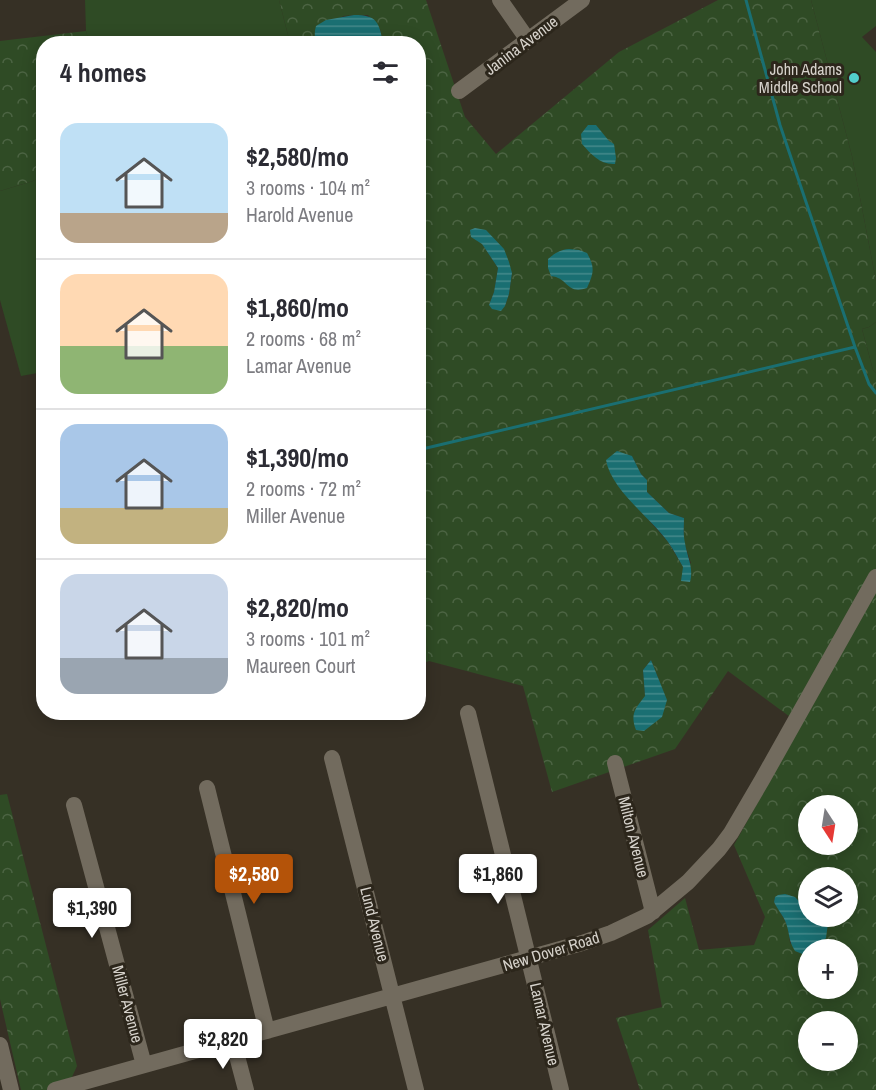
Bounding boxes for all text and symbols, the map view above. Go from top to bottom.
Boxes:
street label: Janina Avenue [480,10,562,80]
text: 4 homes [60,55,147,90]
icon: filters [369,56,402,89]
place label: John Adams Middle School [759,58,842,98]
marker: John Adams Middle School [847,71,861,85]
text: $2,580/mo [246,139,349,174]
icon: home [108,147,180,219]
text: 3 rooms · 104 m² [246,174,370,201]
text: Harold Avenue [246,201,353,228]
text: $1,860/mo [246,290,349,325]
icon: home [108,298,180,370]
text: 2 rooms · 68 m² [246,325,361,352]
text: Lamar Avenue [246,352,351,379]
text: $1,390/mo [246,440,349,475]
icon: home [108,448,180,520]
text: 2 rooms · 72 m² [246,475,361,502]
text: Miller Avenue [246,502,345,529]
text: $2,820/mo [246,590,349,625]
icon: home [108,598,180,670]
text: 3 rooms · 101 m² [246,625,370,652]
text: Maureen Court [246,652,355,679]
street label: Milton Avenue [613,794,655,880]
north arrow [798,795,858,855]
map controls [798,795,858,1071]
pin: $2,580 [205,854,303,905]
pin: $1,860 [449,854,547,905]
text: $2,580 [229,860,279,887]
text: $1,860 [473,860,523,887]
button: layers [798,867,858,927]
street label: Lund Avenue [355,884,395,964]
pin: $1,390 [43,888,141,939]
text: $1,390 [67,894,117,921]
street label: New Dover Road [500,926,602,976]
button: + [798,939,858,999]
street label: Miller Avenue [107,963,149,1045]
street label: Lamar Avenue [525,980,565,1068]
button: − [798,1011,858,1071]
pin: $2,820 [174,1019,272,1070]
text: $2,820 [198,1025,248,1052]

